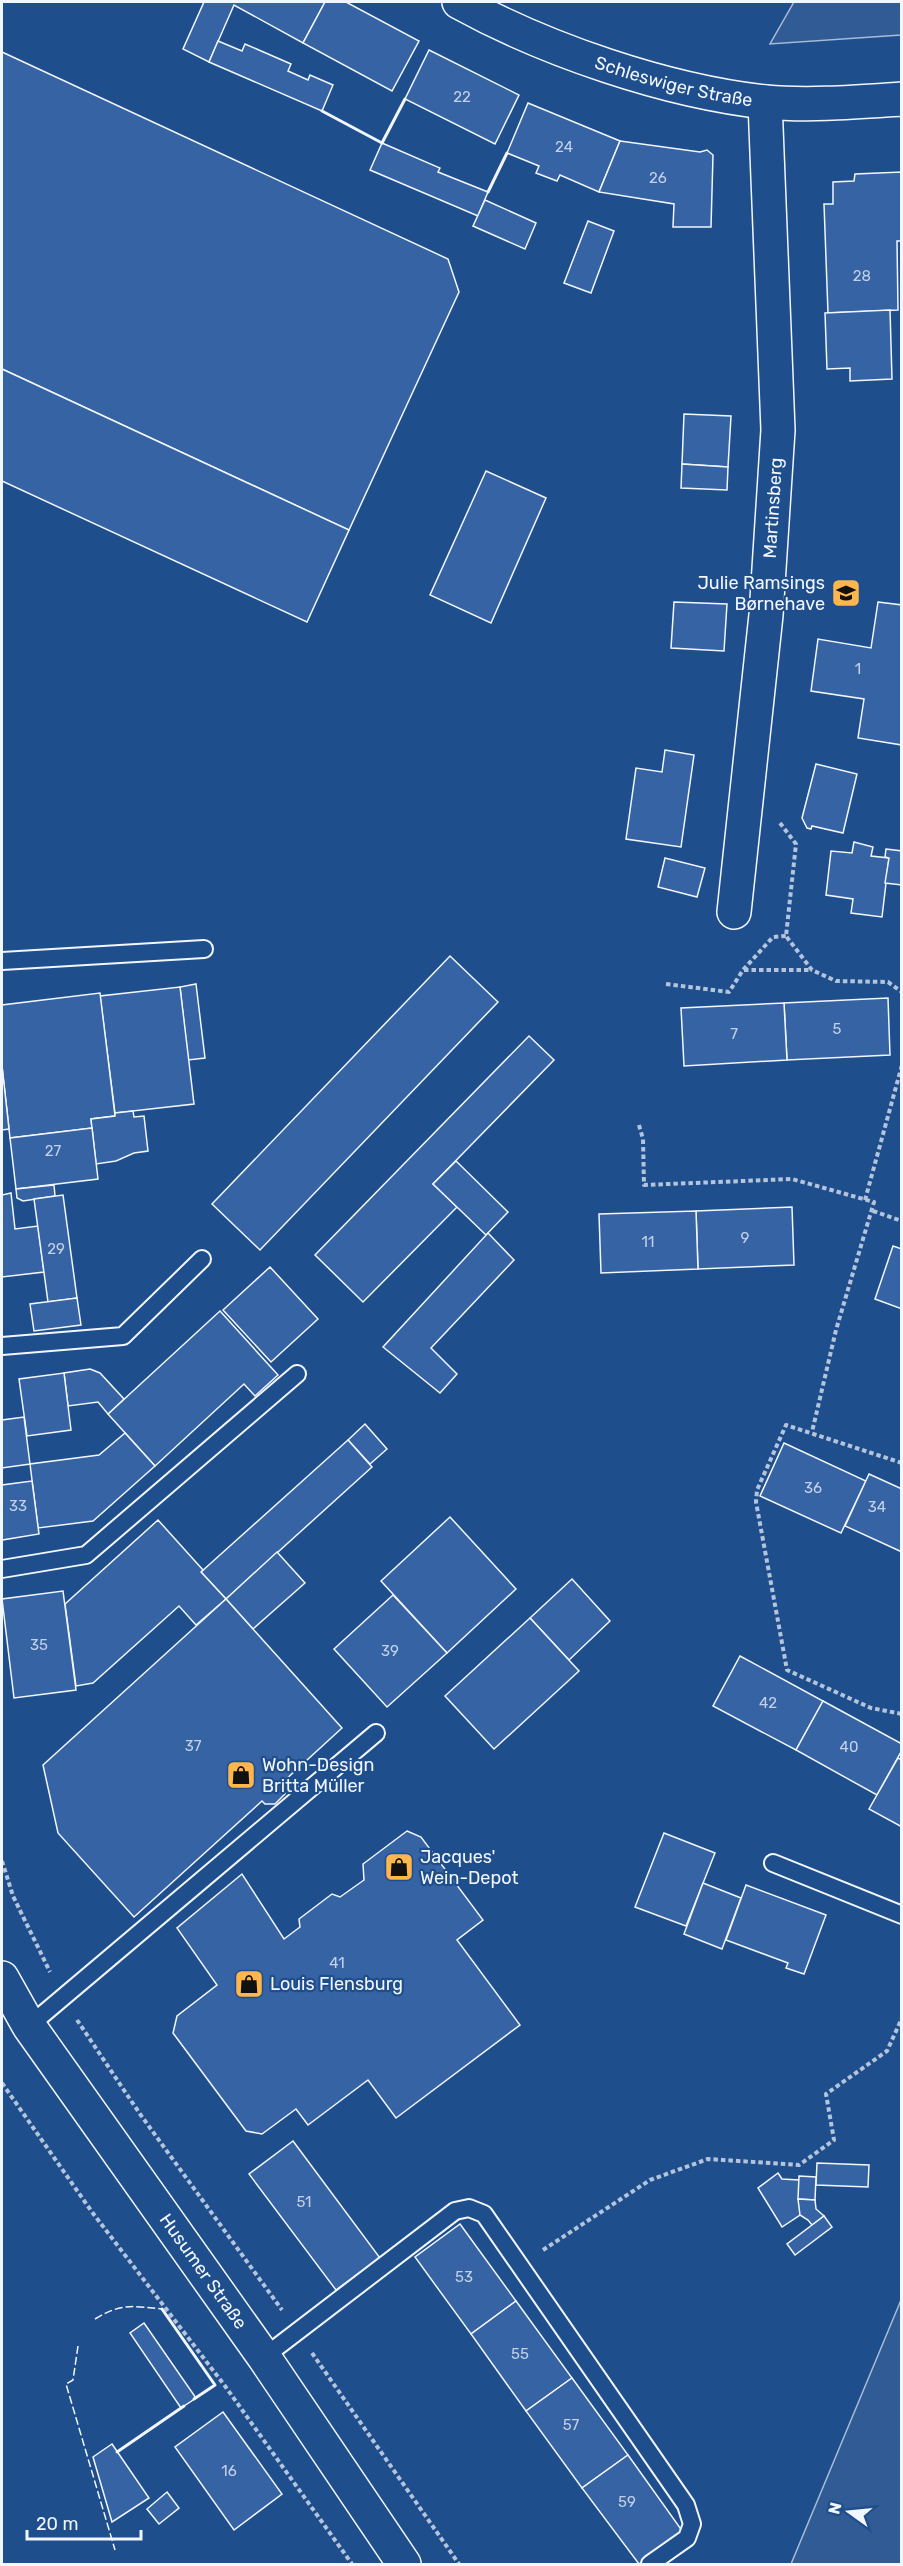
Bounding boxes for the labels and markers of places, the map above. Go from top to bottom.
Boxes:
place label: Julie Ramsings Børnehave [698,572,825,615]
school or university icon: Julie Ramsings Børnehave [830,577,862,609]
place label: Wohn-Design Britta Müller [262,1754,375,1797]
shop icon: Wohn-Design Britta Müller [225,1759,257,1791]
place label: Jacques' Wein-Depot [420,1846,518,1889]
shop icon: Jacques' Wein-Depot [383,1851,415,1883]
shop icon: Louis Flensburg [233,1968,265,2000]
place label: Louis Flensburg [270,1973,403,1995]

